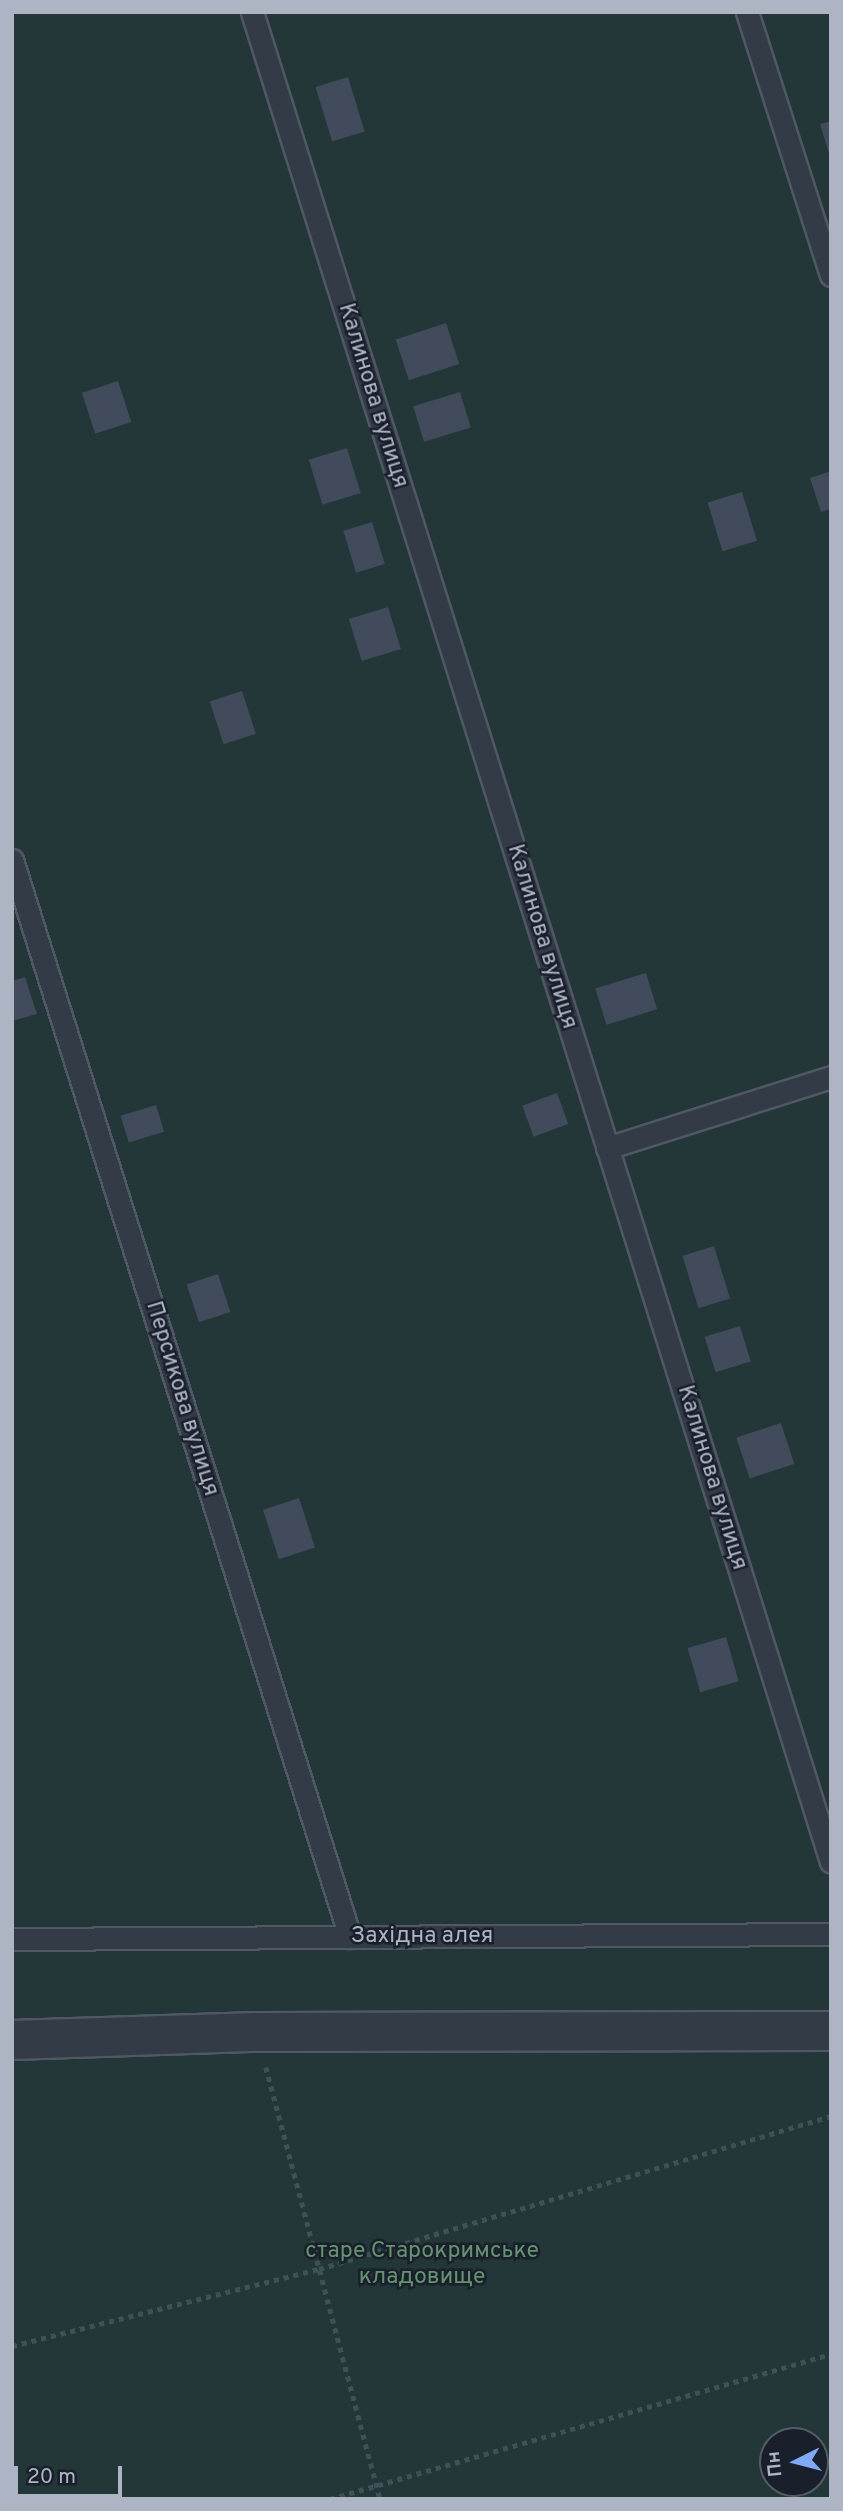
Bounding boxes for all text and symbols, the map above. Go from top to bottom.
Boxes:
street label: Калинова вулиця [331,300,413,492]
street label: Калинова вулиця [500,841,582,1033]
street label: Персикова вулиця [138,1298,224,1500]
street label: Калинова вулиця [670,1382,752,1574]
street label: Західна алея [351,1923,493,1951]
park label: старе Старокримське кладовище [305,2238,539,2292]
north arrow [759,2427,829,2497]
text: Пн [762,2450,788,2478]
scale bar [18,2452,126,2496]
text: 20 m [27,2464,76,2491]

